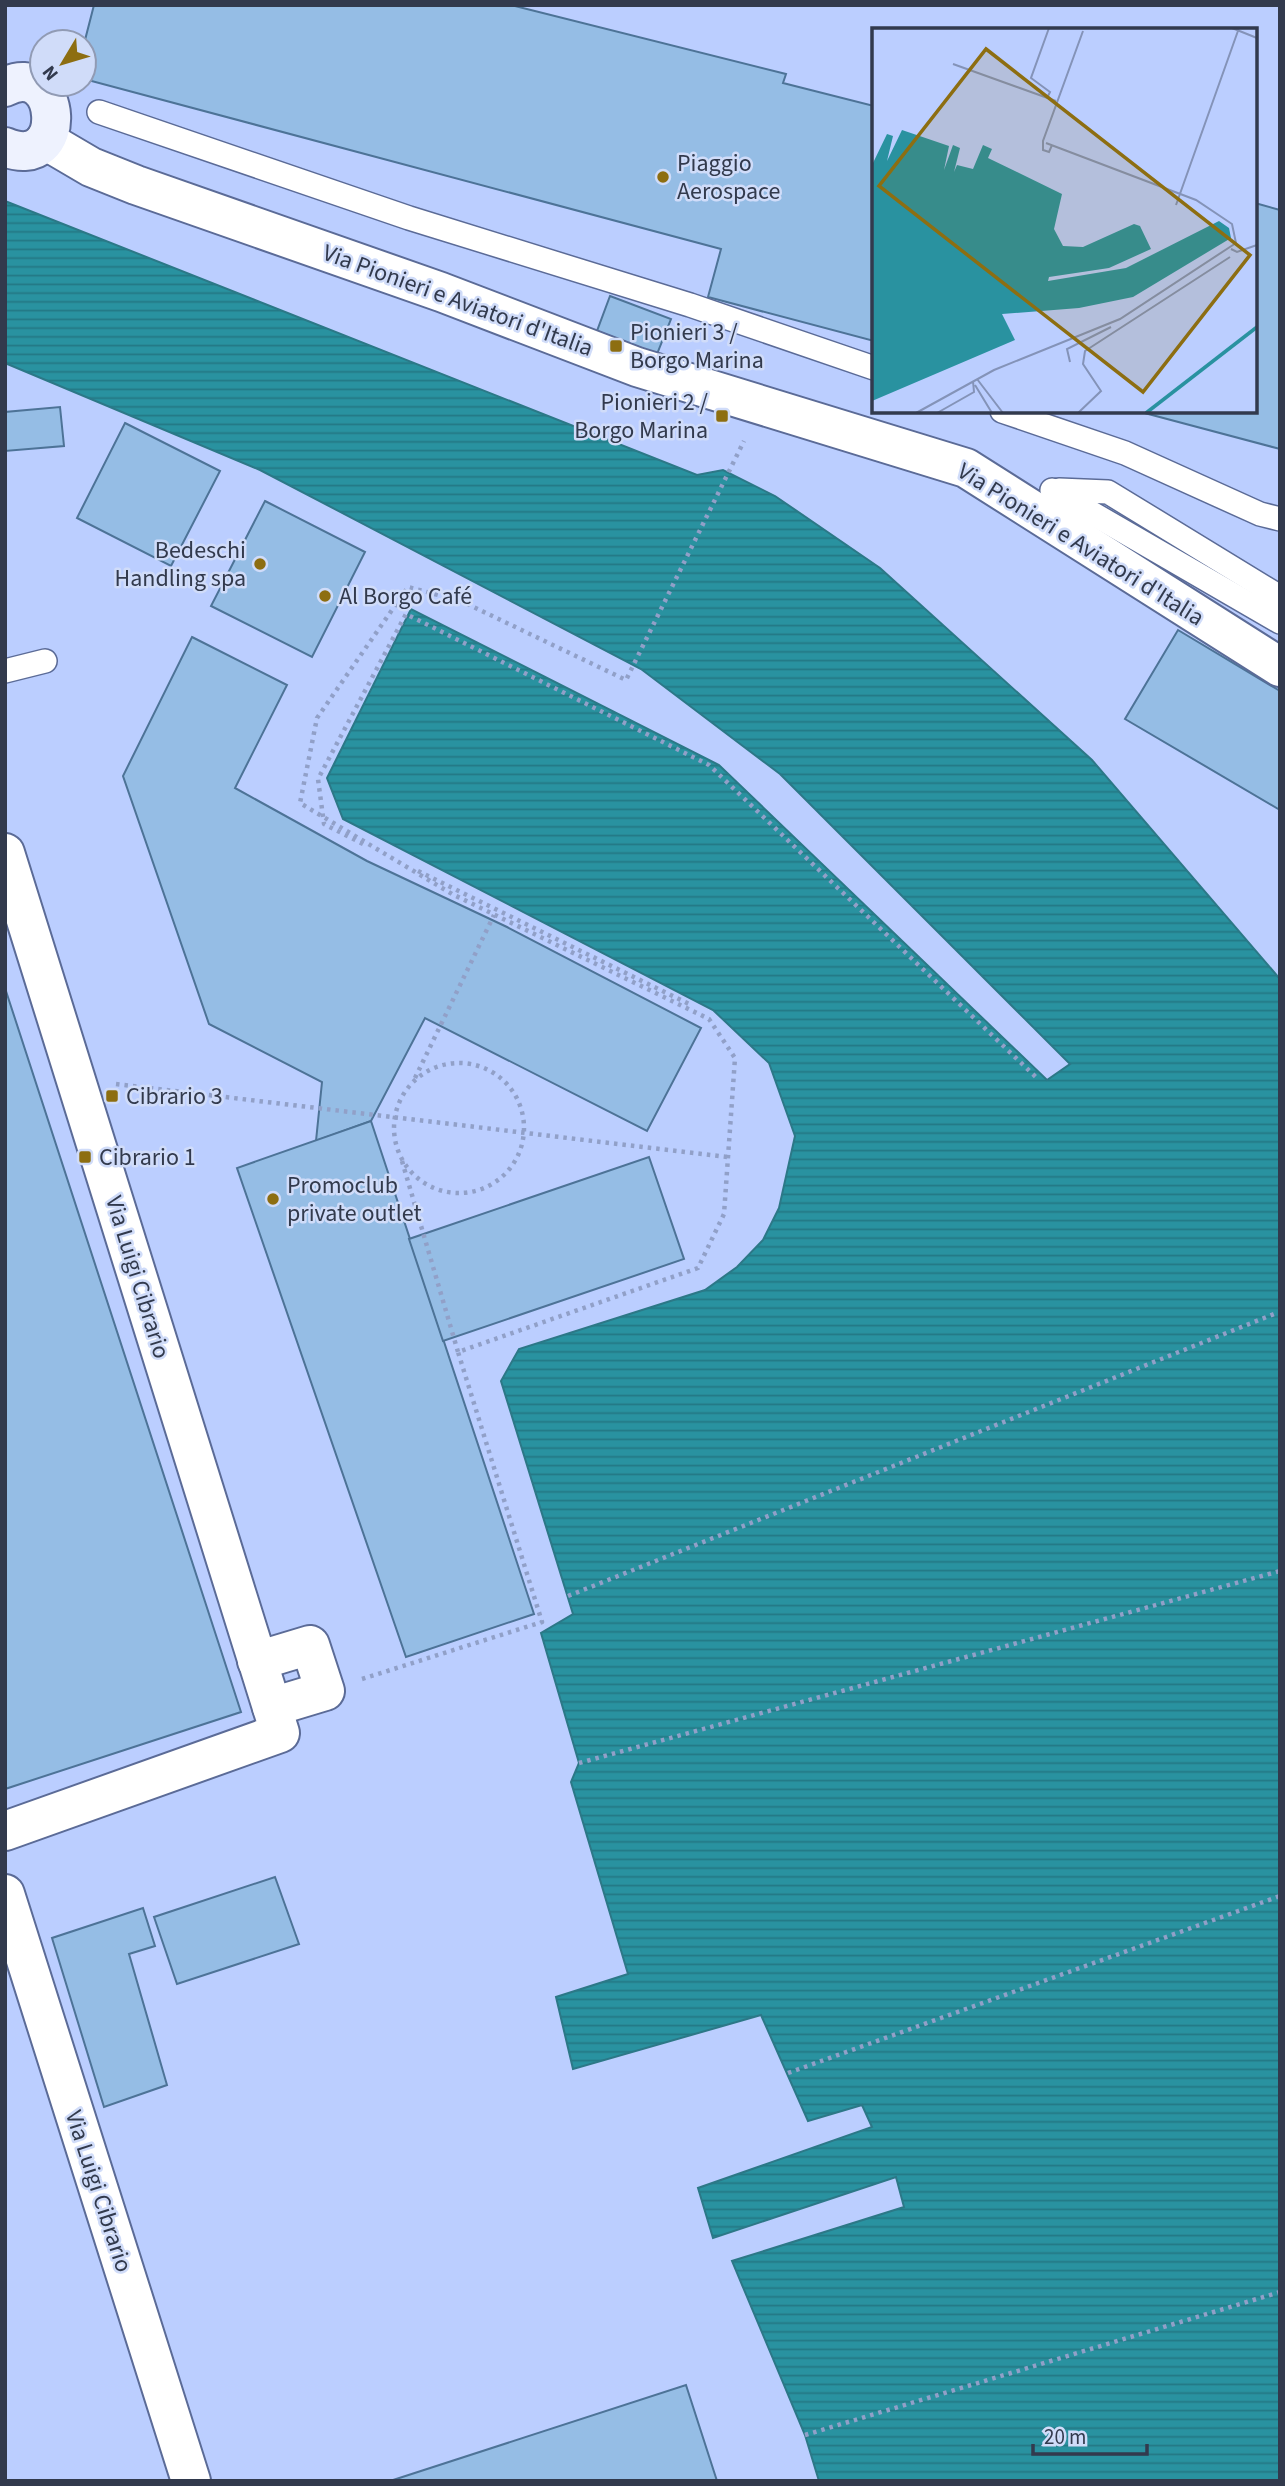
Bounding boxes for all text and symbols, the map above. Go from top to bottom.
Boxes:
north arrow [28,28,98,98]
inset map [872,28,1257,413]
text: N [36,59,65,86]
place label: Piaggio Aerospace [677,146,780,209]
marker: Piaggio Aerospace [655,169,671,185]
street label: Via Pionieri e Aviatori d'Italia [318,235,598,366]
place label: Pionieri 3 / Borgo Marina [630,315,764,378]
marker: Pionieri 3 / Borgo Marina [608,338,624,354]
place label: Pionieri 2 / Borgo Marina [574,385,709,448]
marker: Pionieri 2 / Borgo Marina [714,408,730,424]
street label: Via Pionieri e Aviatori d'Italia [950,454,1211,635]
place label: Bedeschi Handling spa [115,533,246,596]
marker: Bedeschi Handling spa [252,556,268,572]
place label: Al Borgo Café [339,579,472,614]
marker: Al Borgo Café [317,588,333,604]
place label: Cibrario 3 [126,1079,223,1114]
marker: Cibrario 3 [104,1088,120,1104]
place label: Cibrario 1 [99,1140,196,1175]
marker: Cibrario 1 [77,1149,93,1165]
place label: Promoclub private outlet [287,1168,422,1231]
marker: Promoclub private outlet [265,1191,281,1207]
street label: Via Luigi Cibrario [96,1192,179,1363]
street label: Via Luigi Cibrario [56,2106,141,2277]
scale bar [1033,2412,1147,2456]
text: 20 m [1044,2422,1086,2452]

